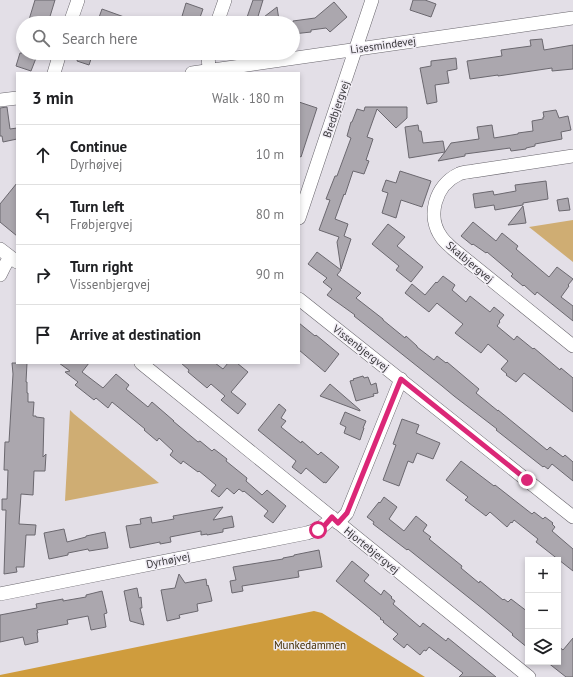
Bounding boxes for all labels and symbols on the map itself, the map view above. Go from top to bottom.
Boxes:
street label: Lisesmindevej [349,33,417,57]
street label: Bredbjergvej [320,79,352,139]
street label: Skalbjergvej [443,238,497,286]
street label: Vissenbjergvej [329,321,392,374]
route end [518,471,536,489]
route start [309,521,327,539]
street label: Hjortebjergvej [341,523,403,577]
street label: Dyrhøjvej [145,549,191,571]
park label: Munkedammen [274,638,346,652]

